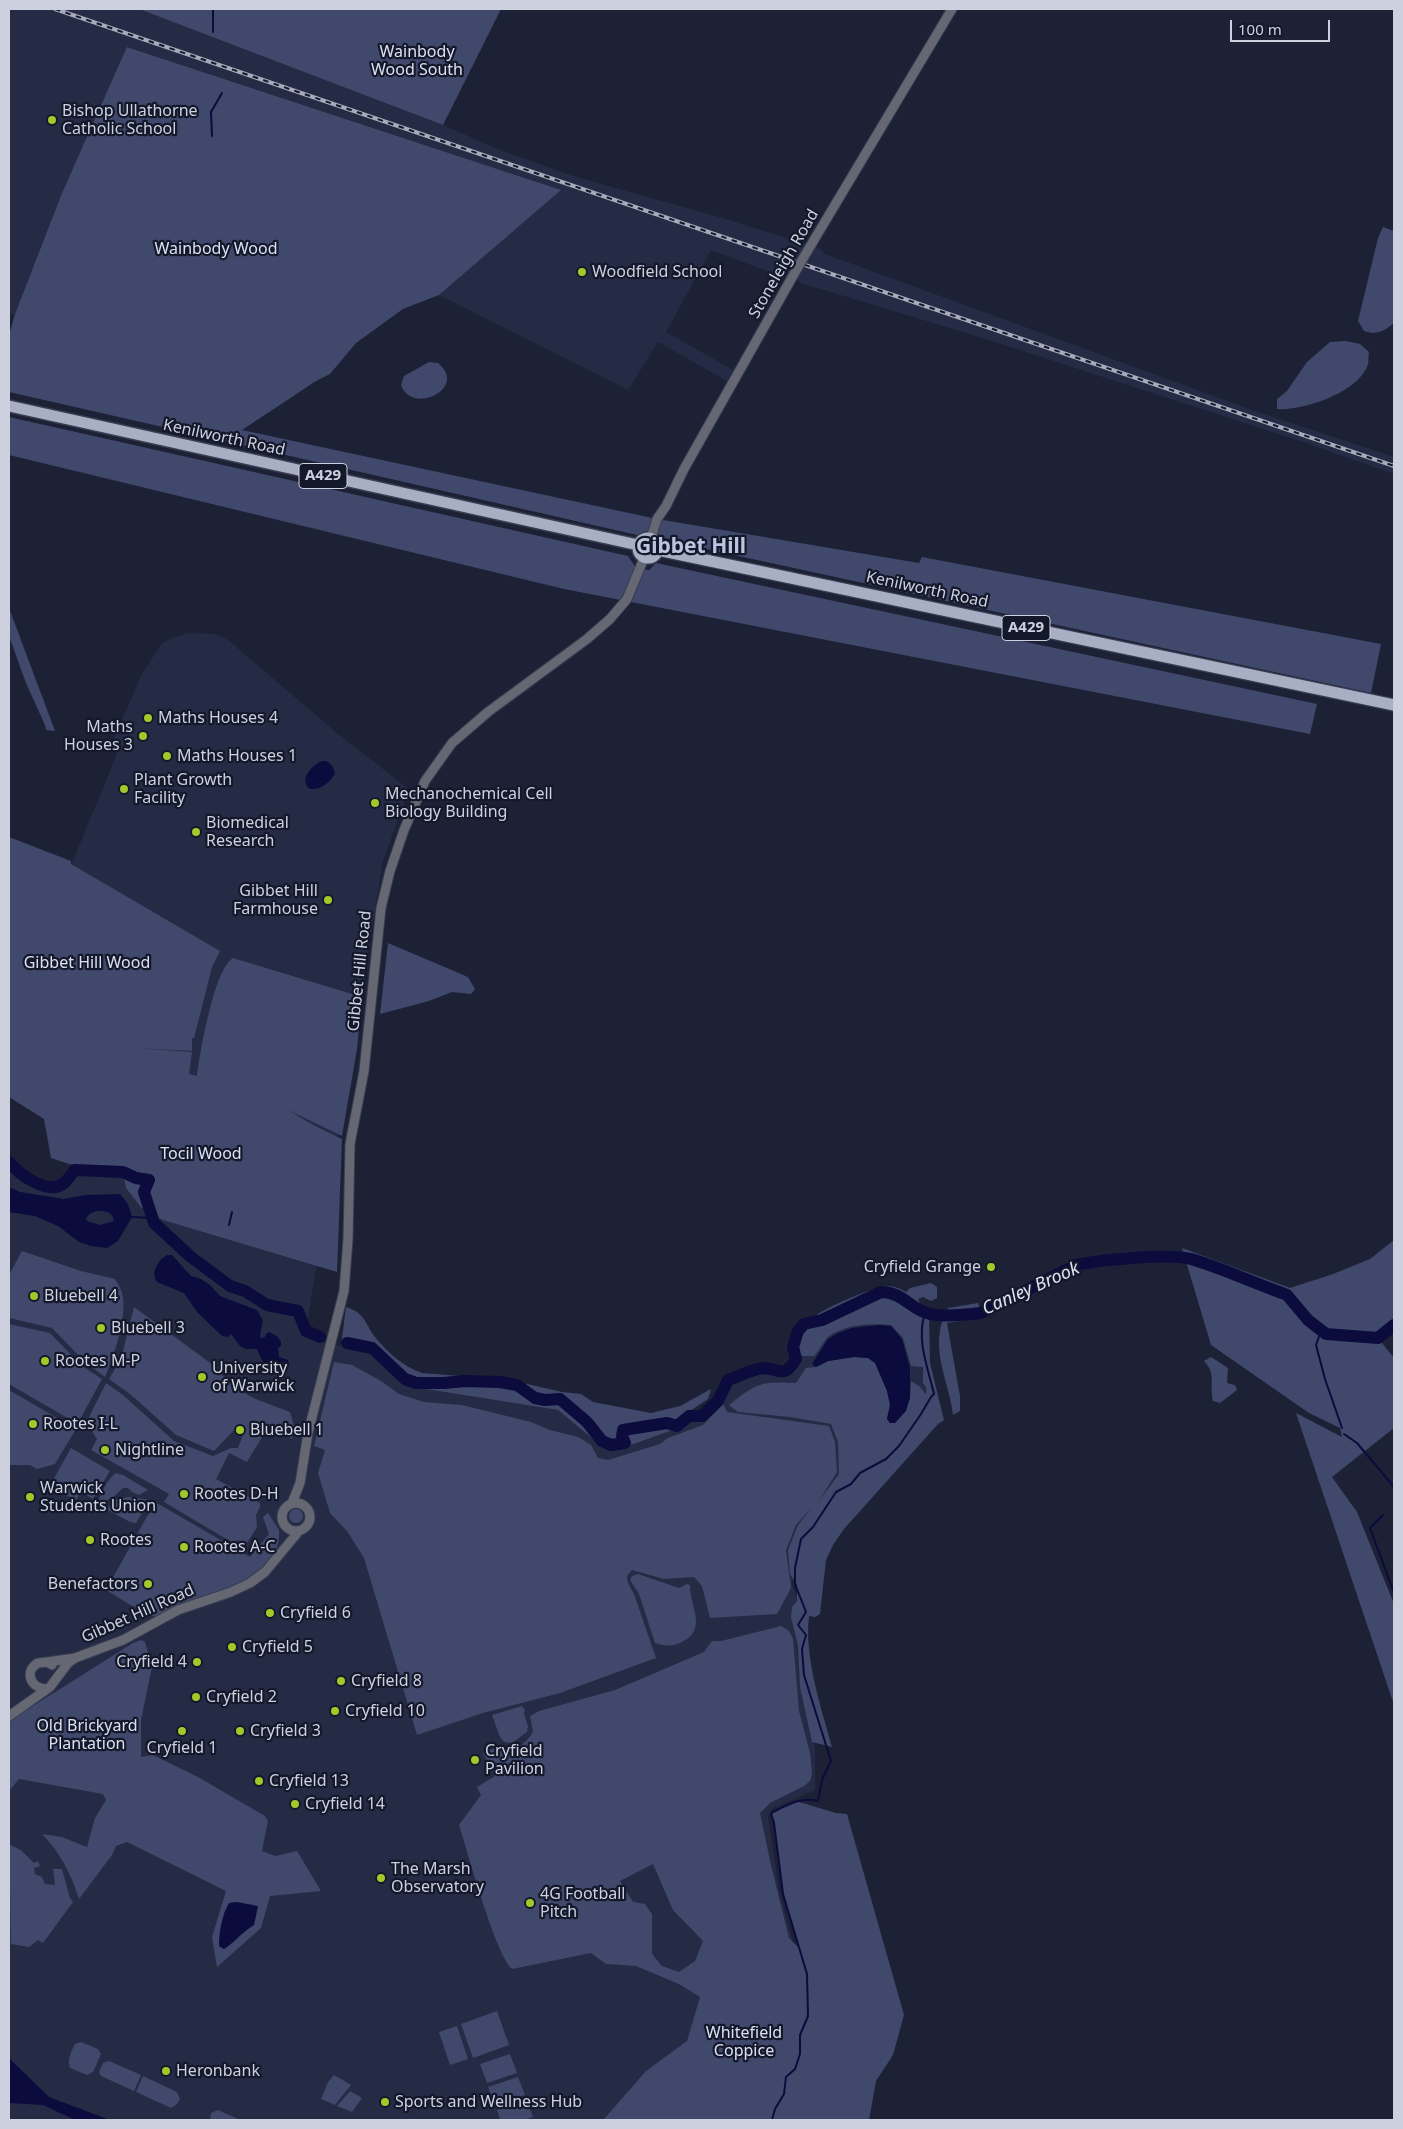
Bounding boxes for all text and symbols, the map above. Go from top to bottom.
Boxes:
scale bar [1233,10,1333,42]
text: 100 m [1238,19,1282,39]
park label: Wainbody Wood South [371,42,463,80]
place label: Bishop Ullathorne Catholic School [62,101,198,139]
marker: Bishop Ullathorne Catholic School [46,114,58,126]
street label: Stoneleigh Road [745,206,823,322]
park label: Wainbody Wood [155,239,277,259]
place label: Woodfield School [592,262,722,282]
marker: Woodfield School [576,266,588,278]
street label: Kenilworth Road [161,416,287,460]
road number: A429 [299,464,347,488]
district label: Gibbet Hill [636,534,746,560]
street label: Kenilworth Road [864,568,990,612]
road number: A429 [1002,616,1050,640]
place label: Maths Houses 4 [158,708,278,728]
marker: Maths Houses 4 [142,712,154,724]
place label: Maths Houses 3 [64,717,133,755]
marker: Maths Houses 3 [137,730,149,742]
place label: Maths Houses 1 [177,746,297,766]
marker: Maths Houses 1 [161,750,173,762]
place label: Plant Growth Facility [134,770,232,808]
marker: Plant Growth Facility [118,783,130,795]
place label: Mechanochemical Cell Biology Building [385,784,553,822]
marker: Mechanochemical Cell Biology Building [369,797,381,809]
place label: Biomedical Research [206,813,289,851]
marker: Biomedical Research [190,826,202,838]
place label: Gibbet Hill Farmhouse [233,881,318,919]
marker: Gibbet Hill Farmhouse [322,894,334,906]
street label: Gibbet Hill Road [344,910,376,1032]
park label: Gibbet Hill Wood [24,953,150,973]
park label: Tocil Wood [160,1144,242,1164]
place label: Cryfield Grange [864,1257,981,1277]
water label: Canley Brook [979,1258,1083,1320]
marker: Cryfield Grange [985,1261,997,1273]
place label: Bluebell 4 [44,1286,118,1306]
marker: Bluebell 4 [28,1290,40,1302]
place label: Bluebell 3 [111,1318,185,1338]
marker: Bluebell 3 [95,1322,107,1334]
place label: Rootes M-P [55,1351,140,1371]
marker: Rootes M-P [39,1355,51,1367]
place label: University of Warwick [212,1358,294,1396]
marker: University of Warwick [196,1371,208,1383]
place label: Rootes I-L [43,1414,118,1434]
marker: Rootes I-L [27,1418,39,1430]
place label: Bluebell 1 [250,1420,324,1440]
marker: Bluebell 1 [234,1424,246,1436]
place label: Nightline [115,1440,184,1460]
marker: Nightline [99,1444,111,1456]
place label: Warwick Students Union [40,1478,156,1516]
place label: Rootes D-H [194,1484,279,1504]
marker: Rootes D-H [178,1488,190,1500]
marker: Warwick Students Union [24,1491,36,1503]
place label: Rootes [100,1530,152,1550]
marker: Rootes [84,1534,96,1546]
place label: Rootes A-C [194,1537,275,1557]
marker: Rootes A-C [178,1541,190,1553]
place label: Benefactors [48,1574,138,1594]
marker: Benefactors [142,1578,154,1590]
street label: Gibbet Hill Road [79,1581,197,1647]
place label: Cryfield 6 [280,1603,351,1623]
marker: Cryfield 6 [264,1607,276,1619]
place label: Cryfield 5 [242,1637,313,1657]
marker: Cryfield 5 [226,1641,238,1653]
place label: Cryfield 4 [116,1652,187,1672]
marker: Cryfield 4 [191,1656,203,1668]
place label: Cryfield 8 [351,1671,422,1691]
marker: Cryfield 8 [335,1675,347,1687]
place label: Cryfield 2 [206,1687,277,1707]
marker: Cryfield 2 [190,1691,202,1703]
place label: Cryfield 10 [345,1701,425,1721]
marker: Cryfield 10 [329,1705,341,1717]
park label: Old Brickyard Plantation [36,1716,138,1754]
place label: Cryfield 3 [250,1721,321,1741]
marker: Cryfield 1 [176,1725,188,1737]
marker: Cryfield 3 [234,1725,246,1737]
place label: Cryfield 1 [147,1738,217,1758]
place label: Cryfield Pavilion [485,1741,544,1779]
marker: Cryfield Pavilion [469,1754,481,1766]
place label: Cryfield 13 [269,1771,349,1791]
marker: Cryfield 13 [253,1775,265,1787]
place label: Cryfield 14 [305,1794,385,1814]
marker: Cryfield 14 [289,1798,301,1810]
place label: The Marsh Observatory [391,1859,484,1897]
marker: The Marsh Observatory [375,1872,387,1884]
place label: 4G Football Pitch [540,1884,625,1922]
marker: 4G Football Pitch [524,1897,536,1909]
park label: Whitefield Coppice [706,2023,782,2061]
place label: Heronbank [176,2061,260,2081]
marker: Heronbank [160,2065,172,2077]
place label: Sports and Wellness Hub [395,2092,582,2112]
marker: Sports and Wellness Hub [379,2096,391,2108]

